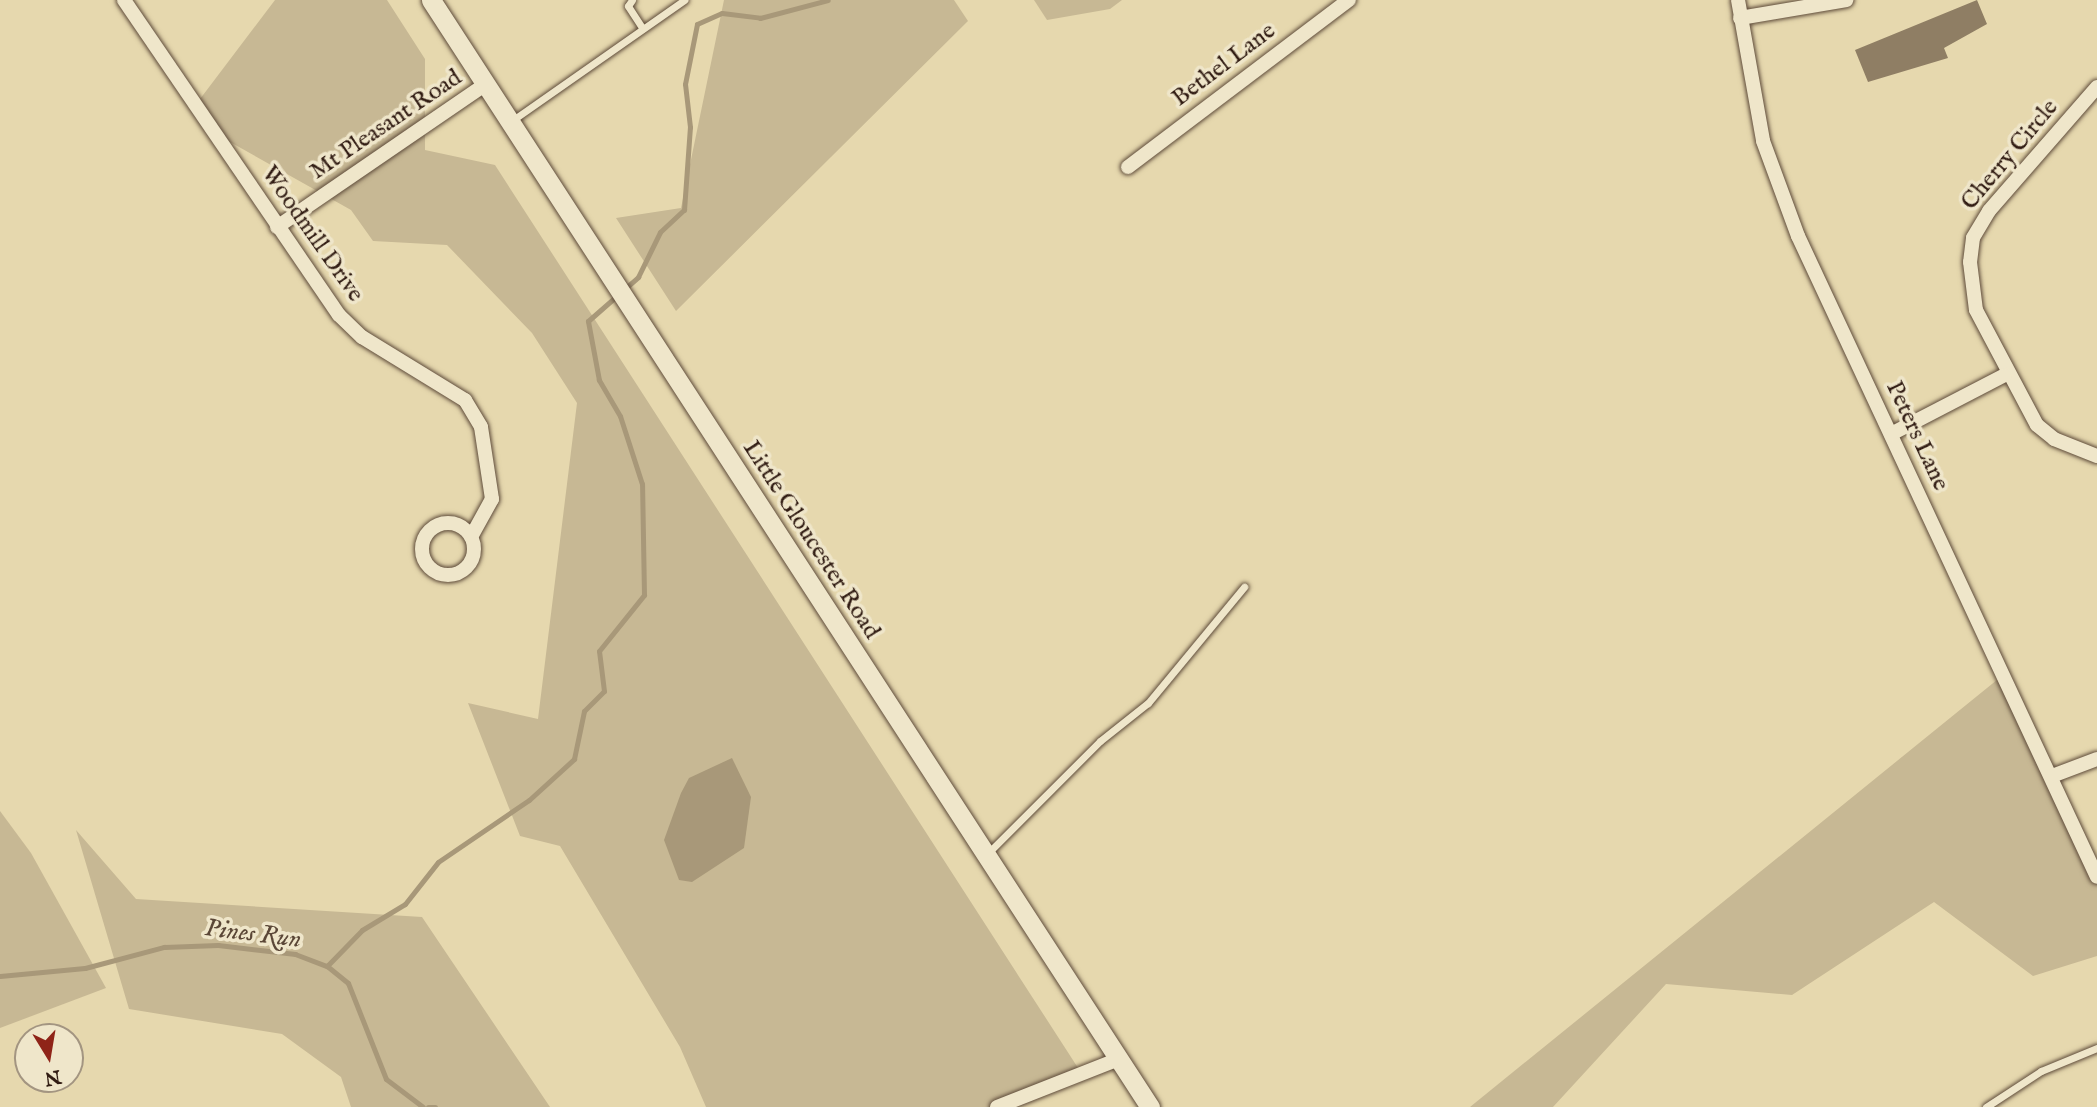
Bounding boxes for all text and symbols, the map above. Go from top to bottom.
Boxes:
street label: Bethel Lane [1167,17,1281,113]
street label: Mt Pleasant Road [305,64,467,186]
street label: Cherry Circle [1955,94,2065,216]
street label: Woodmill Drive [254,160,370,308]
street label: Peters Lane [1879,377,1955,495]
street label: Little Gloucester Road [736,435,886,645]
water label: Pines Run [203,913,303,955]
north arrow [14,1023,84,1093]
text: N [42,1063,63,1090]

